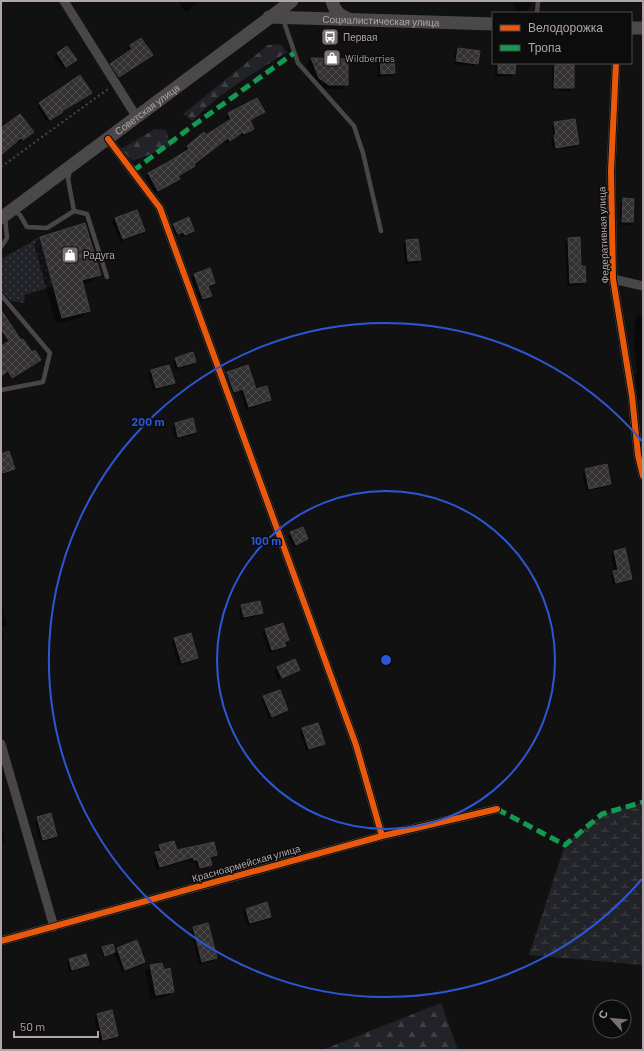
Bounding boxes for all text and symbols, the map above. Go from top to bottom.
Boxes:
legend [492,12,632,64]
street label: Социалистическая улица [322,13,440,28]
text: Велодорожка [528,20,603,35]
bus stop icon: Первая [320,27,340,47]
place label: Первая [343,31,378,43]
text: Тропа [528,40,562,55]
shop icon: Wildberries [322,48,342,68]
place label: Wildberries [345,52,395,64]
street label: Советская улица [112,81,182,137]
street label: Федеративная улица [595,186,611,284]
shop icon: Радуга [60,245,80,265]
place label: Радуга [83,249,115,261]
text: 200 m [132,414,164,428]
text: 100 m [251,533,281,547]
centre of rings [379,653,393,667]
street label: Красноармейская улица [190,842,302,884]
north arrow [592,999,632,1039]
text: С [595,1008,610,1021]
scale bar [14,1013,98,1039]
text: 50 m [20,1019,45,1033]

